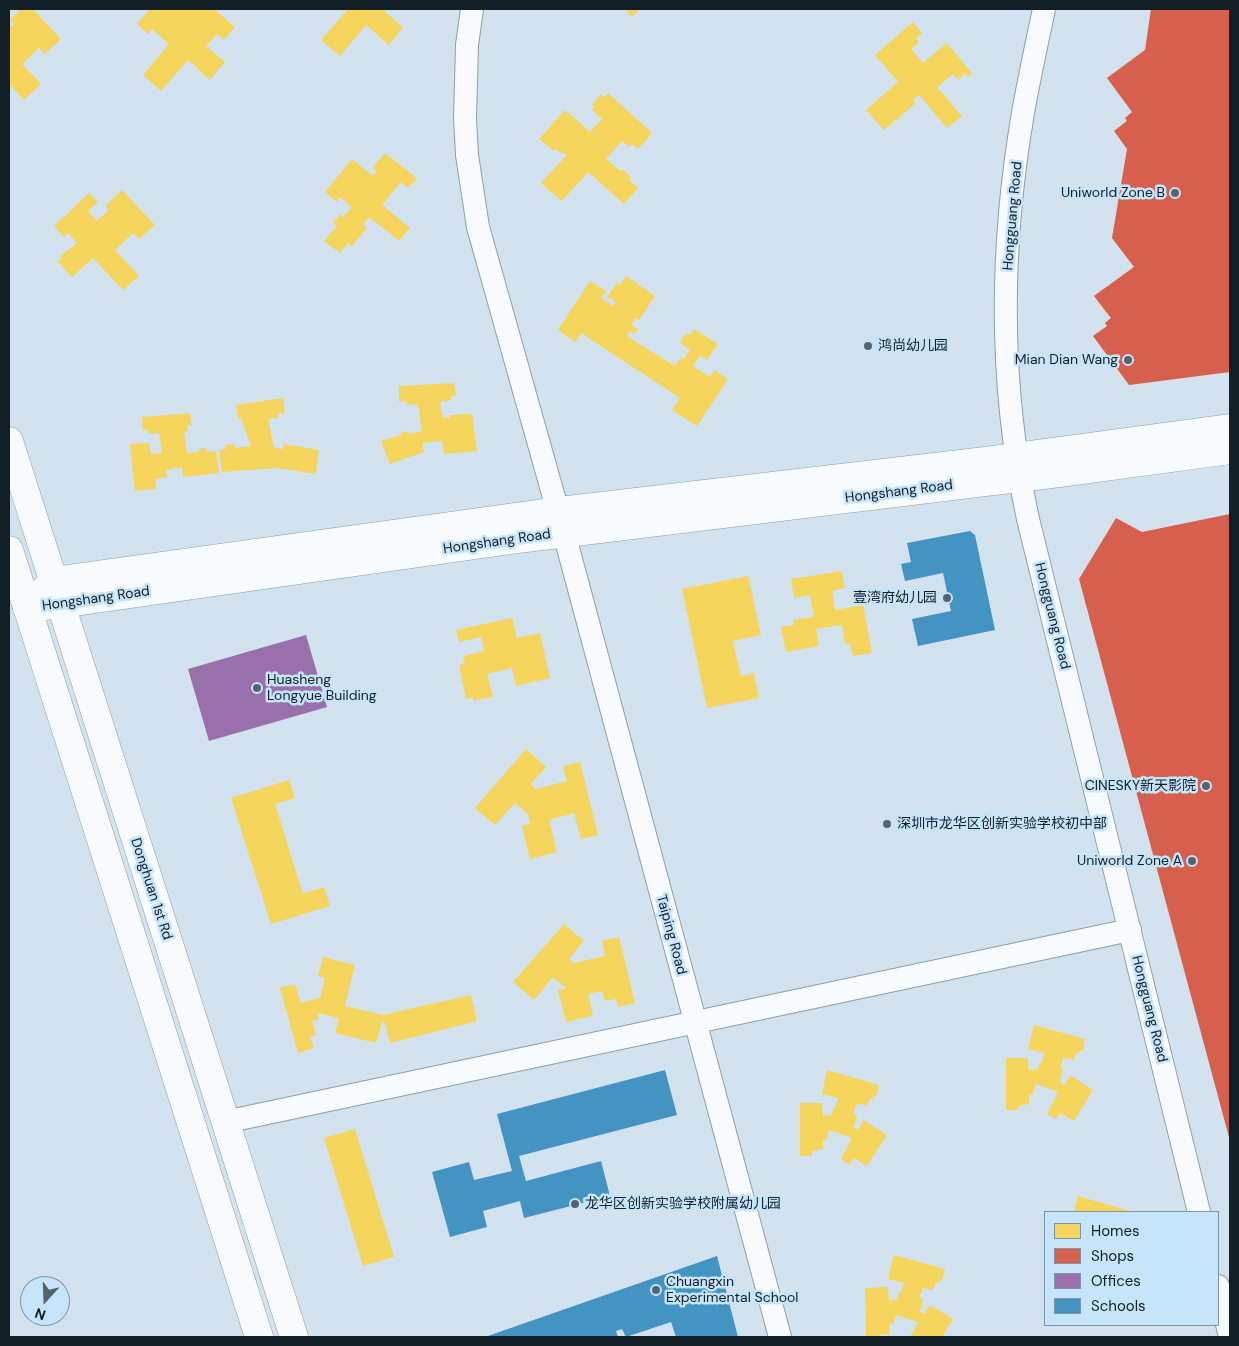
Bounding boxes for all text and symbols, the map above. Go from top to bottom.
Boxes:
street label: Hongguang Road [1000,161,1026,271]
place label: Uniworld Zone B [1061,185,1165,201]
marker: Uniworld Zone B [1169,187,1181,199]
place label: 鸿尚幼儿园 [878,338,948,354]
marker: 鸿尚幼儿园 [862,340,874,352]
place label: Mian Dian Wang [1015,352,1118,368]
marker: Mian Dian Wang [1122,354,1134,366]
street label: Hongshang Road [844,477,954,507]
street label: Hongshang Road [442,526,552,558]
street label: Hongguang Road [1031,561,1073,671]
street label: Hongshang Road [41,583,151,615]
place label: 壹湾府幼儿园 [853,590,937,606]
marker: 壹湾府幼儿园 [941,592,953,604]
place label: Huasheng Longyue Building [267,672,377,704]
marker: Huasheng Longyue Building [251,682,263,694]
place label: CINESKY新天影院 [1085,778,1196,794]
marker: CINESKY新天影院 [1200,780,1212,792]
place label: 深圳市龙华区创新实验学校初中部 [897,816,1107,832]
marker: 深圳市龙华区创新实验学校初中部 [881,818,893,830]
street label: Donghuan 1st Rd [127,836,175,942]
place label: Uniworld Zone A [1077,853,1182,869]
marker: Uniworld Zone A [1186,855,1198,867]
street label: Taiping Road [652,893,690,977]
street label: Hongguang Road [1128,954,1170,1064]
place label: 龙华区创新实验学校附属幼儿园 [585,1196,781,1212]
marker: 龙华区创新实验学校附属幼儿园 [569,1198,581,1210]
legend [1044,1211,1219,1326]
text: Homes [1091,1221,1140,1241]
text: Shops [1091,1246,1134,1266]
text: Offices [1091,1271,1141,1291]
place label: Chuangxin Experimental School [666,1274,798,1306]
north arrow [20,1276,70,1326]
marker: Chuangxin Experimental School [650,1284,662,1296]
text: Schools [1091,1296,1146,1316]
text: N [32,1304,48,1324]

